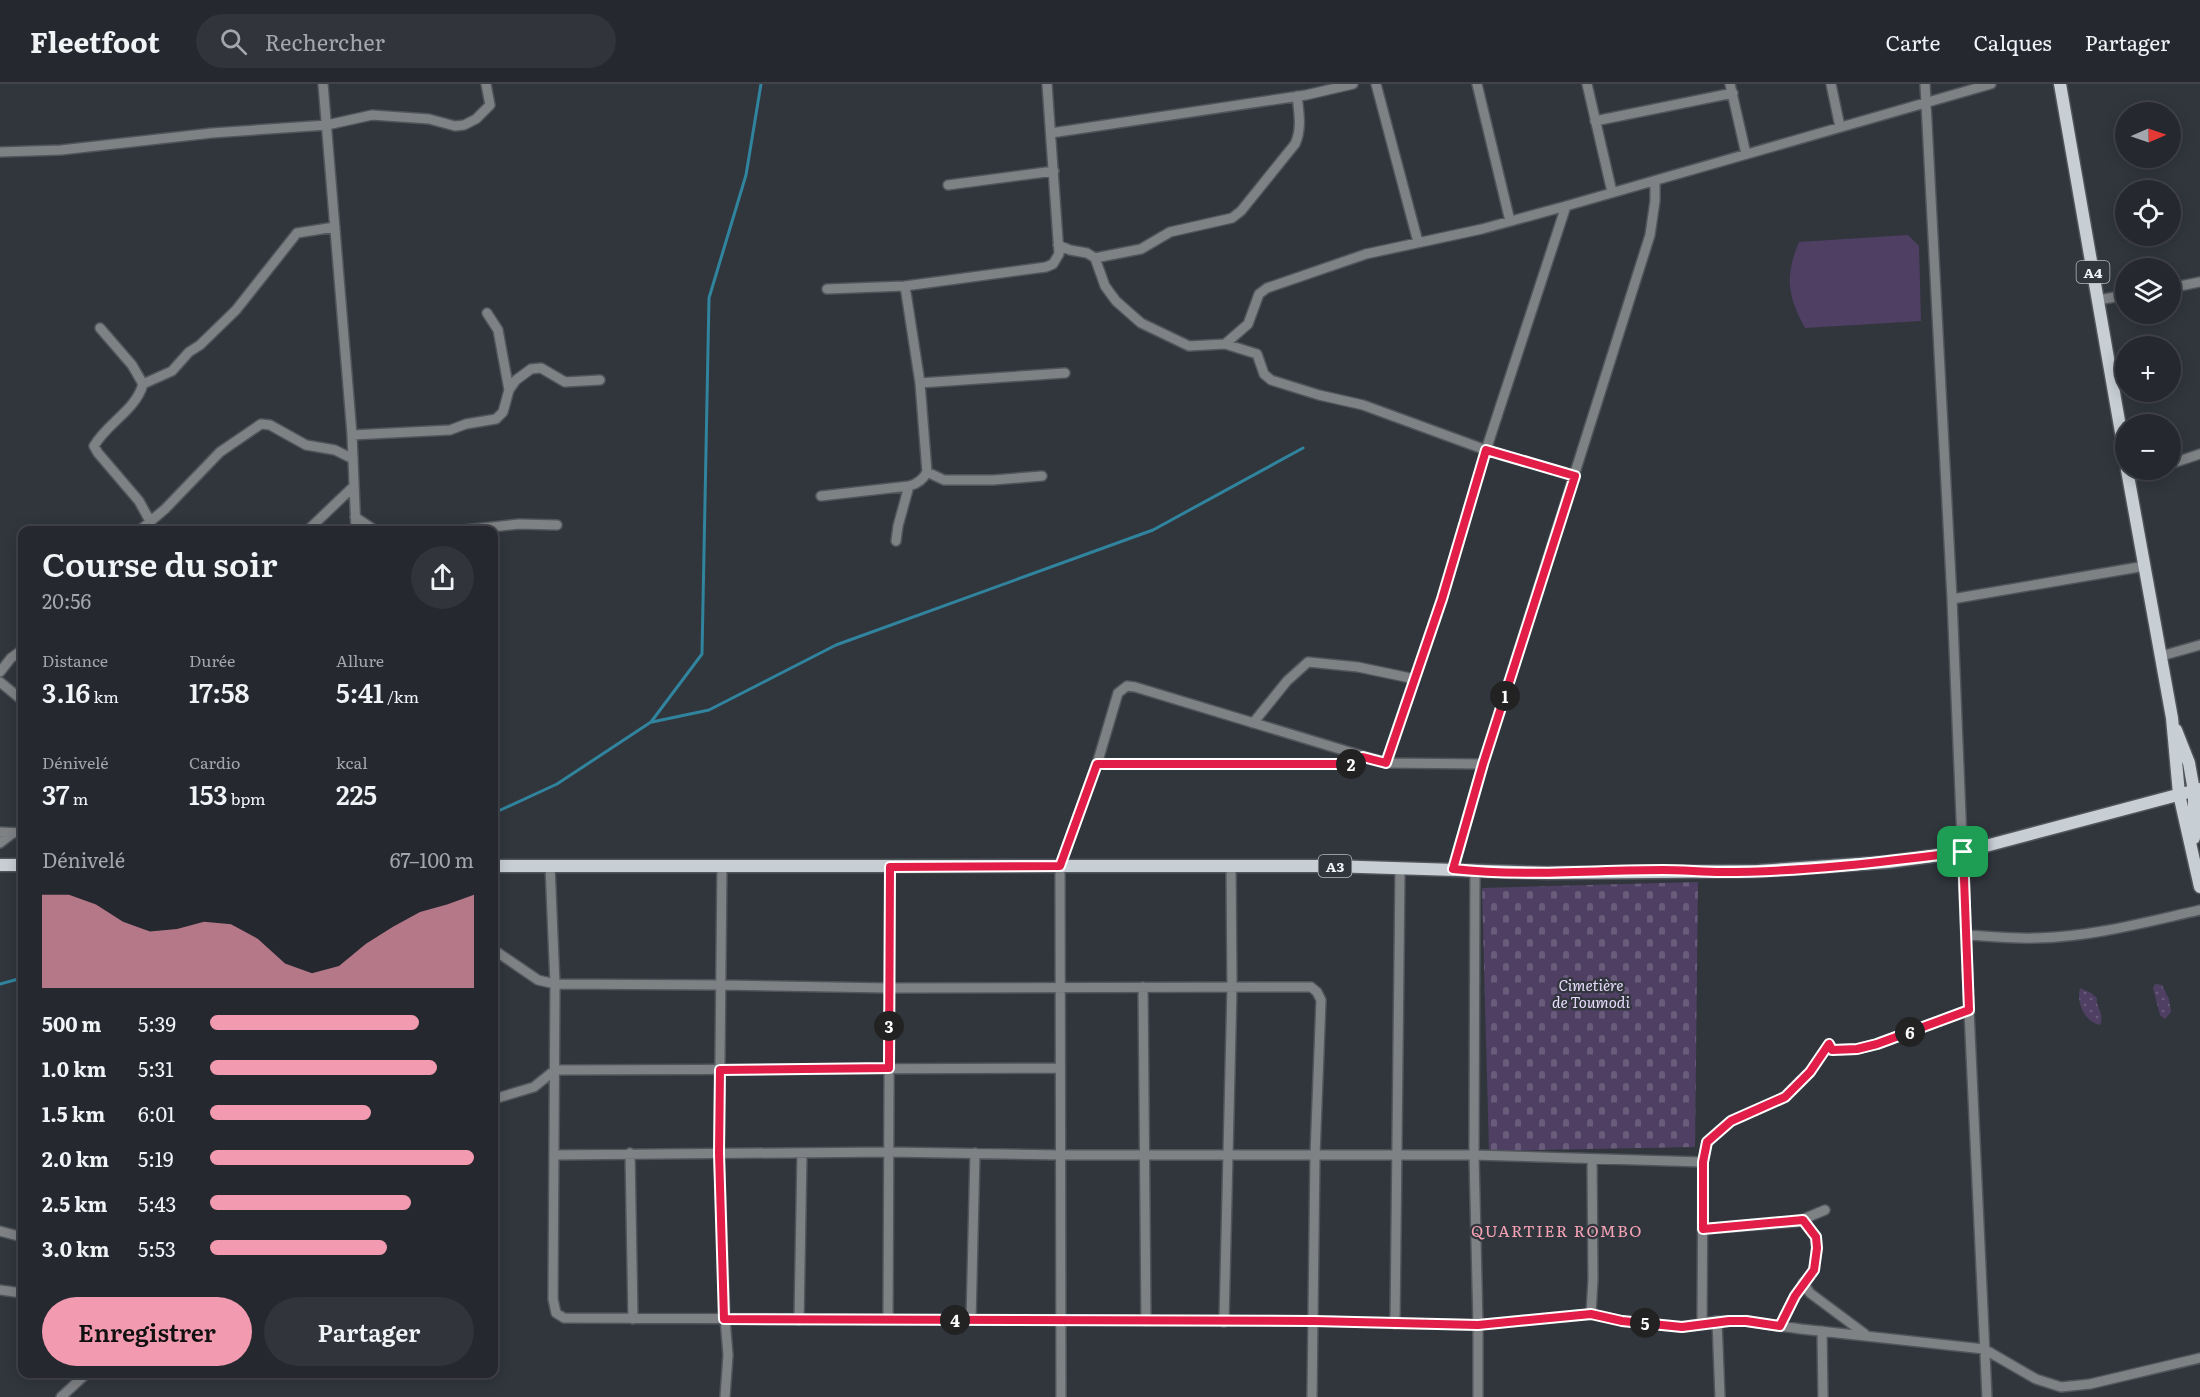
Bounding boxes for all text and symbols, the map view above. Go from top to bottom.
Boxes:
search box [196,14,616,68]
text: Fleetfoot [30,20,160,62]
icon: search [217,25,250,58]
text: Rechercher [265,25,385,58]
text: Carte [1886,26,1940,57]
text: Calques [1973,26,2052,57]
text: Partager [2085,26,2170,57]
north arrow [2115,102,2181,168]
map controls [2115,102,2181,480]
button: locate [2115,180,2181,246]
button: layers [2115,258,2181,324]
road number: A4 [2076,261,2110,283]
button: + [2115,336,2181,402]
button: − [2115,414,2181,480]
text: Course du soir [42,538,278,587]
button: share [411,546,474,609]
text: 20:56 [42,585,91,615]
text: Distance [42,648,108,672]
text: Durée [189,648,235,672]
text: Allure [336,648,384,672]
text: 3.16 [42,672,90,711]
text: 17:58 [189,672,249,711]
text: 5:41 [336,672,384,711]
pin: 1 [1490,681,1520,711]
text: km [90,684,119,708]
text: /km [384,684,419,708]
text: 1 [1502,684,1508,708]
pin: 2 [1336,749,1366,779]
text: Dénivelé [42,750,108,774]
text: Cardio [189,750,240,774]
text: kcal [336,750,368,774]
text: 2 [1347,752,1355,776]
text: 37 [42,774,69,813]
text: 153 [189,774,228,813]
text: 225 [336,774,377,813]
text: m [69,786,88,810]
text: bpm [228,786,266,810]
pin [1937,826,1988,877]
icon: arrive [1946,835,1979,868]
text: Dénivelé [42,844,125,874]
text: 67–100 m [390,844,474,874]
road number: A3 [1318,855,1352,877]
park label: Cimetière de Toumodi [1552,973,1630,1013]
text: 500 m [42,1008,101,1038]
text: 5:39 [138,1008,176,1038]
pin: 3 [874,1011,904,1041]
text: 3 [885,1014,893,1038]
pin: 6 [1895,1017,1925,1047]
text: 6 [1905,1020,1915,1044]
text: 1.0 km [42,1053,107,1083]
text: 5:31 [138,1053,174,1083]
text: 1.5 km [42,1098,105,1128]
text: 6:01 [138,1098,175,1128]
text: 2.0 km [42,1143,109,1173]
text: 5:19 [138,1143,173,1173]
text: 2.5 km [42,1188,108,1218]
text: 5:43 [138,1188,176,1218]
district label: QUARTIER ROMBO [1471,1218,1643,1242]
text: 3.0 km [42,1233,109,1263]
text: 5:53 [138,1233,176,1263]
button: Enregistrer [42,1297,252,1366]
button: Partager [264,1297,474,1366]
pin: 4 [940,1305,970,1335]
text: 4 [950,1308,960,1332]
pin: 5 [1630,1308,1660,1338]
text: 5 [1641,1311,1649,1335]

